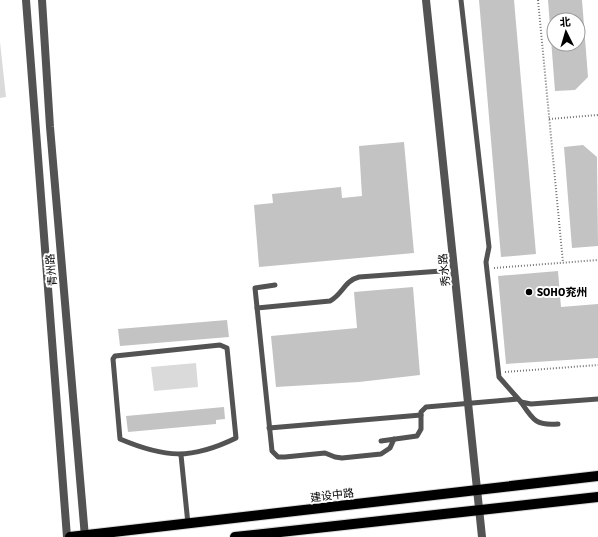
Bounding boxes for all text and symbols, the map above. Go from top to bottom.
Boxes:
north arrow [546,12,586,52]
text: 北 [559,16,571,29]
street label: 青州路 [44,253,59,287]
street label: 秀水路 [436,253,453,287]
place label: SOHO兖州 [537,286,587,299]
marker: SOHO兖州 [524,287,534,297]
street label: 建设中路 [309,486,355,505]

